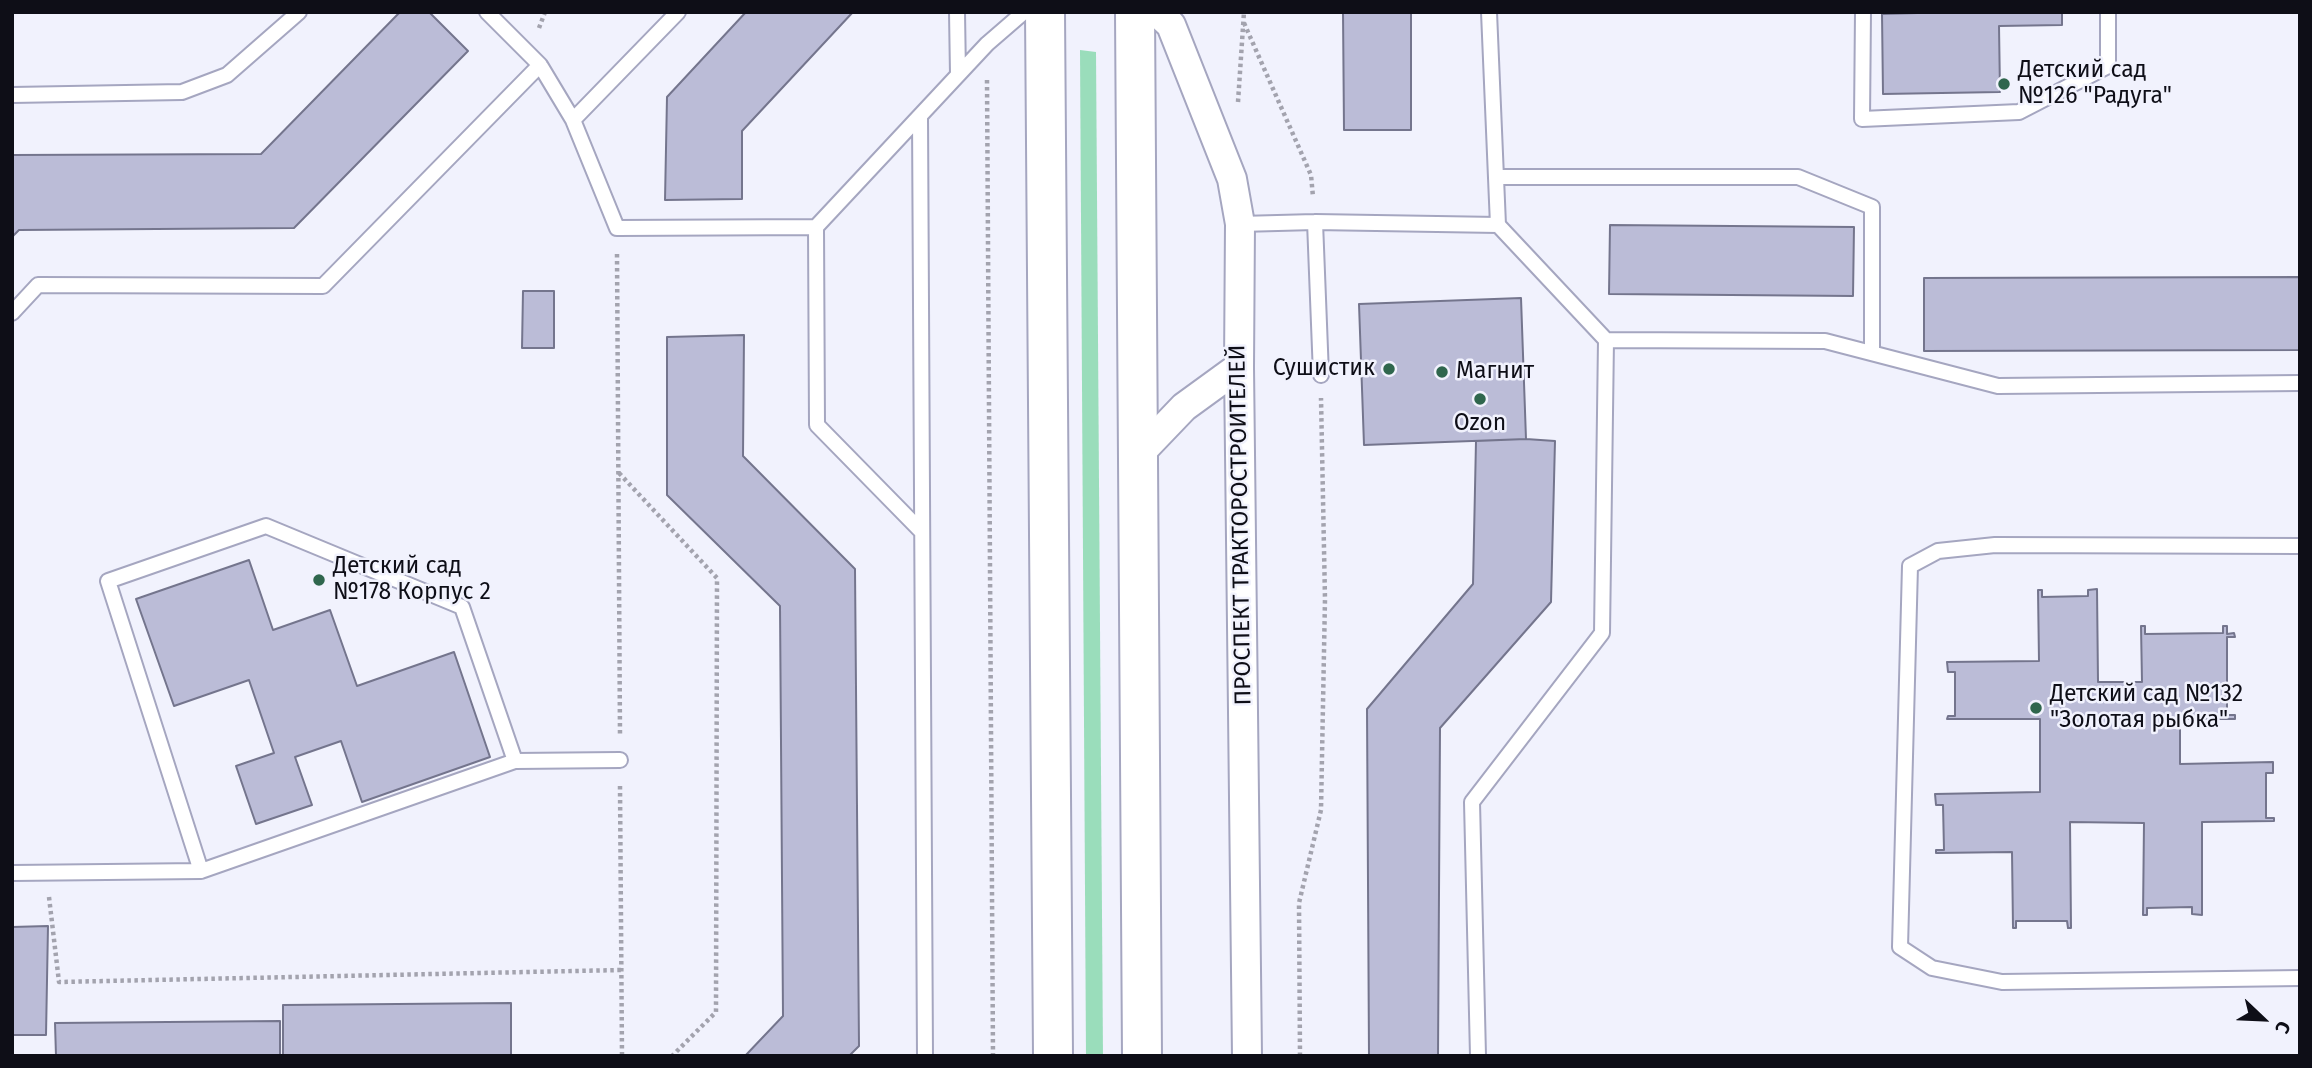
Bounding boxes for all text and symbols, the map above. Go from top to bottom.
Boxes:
place label: Детский сад №126 "Радуга" [2018,57,2172,111]
marker: Детский сад №126 "Радуга" [1996,76,2012,92]
street label: ПРОСПЕКТ ТРАКТОРОСТРОИТЕЛЕЙ [1224,344,1258,706]
place label: Сушистик [1273,355,1375,383]
place label: Магнит [1456,358,1534,386]
marker: Сушистик [1381,361,1397,377]
marker: Магнит [1434,364,1450,380]
marker: Ozon [1472,391,1488,407]
place label: Ozon [1454,410,1506,438]
place label: Детский сад №178 Корпус 2 [333,553,491,607]
marker: Детский сад №178 Корпус 2 [311,572,327,588]
place label: Детский сад №132 "Золотая рыбка" [2050,681,2243,735]
marker: Детский сад №132 "Золотая рыбка" [2028,700,2044,716]
north arrow [2228,984,2298,1054]
text: С [2270,1018,2296,1037]

